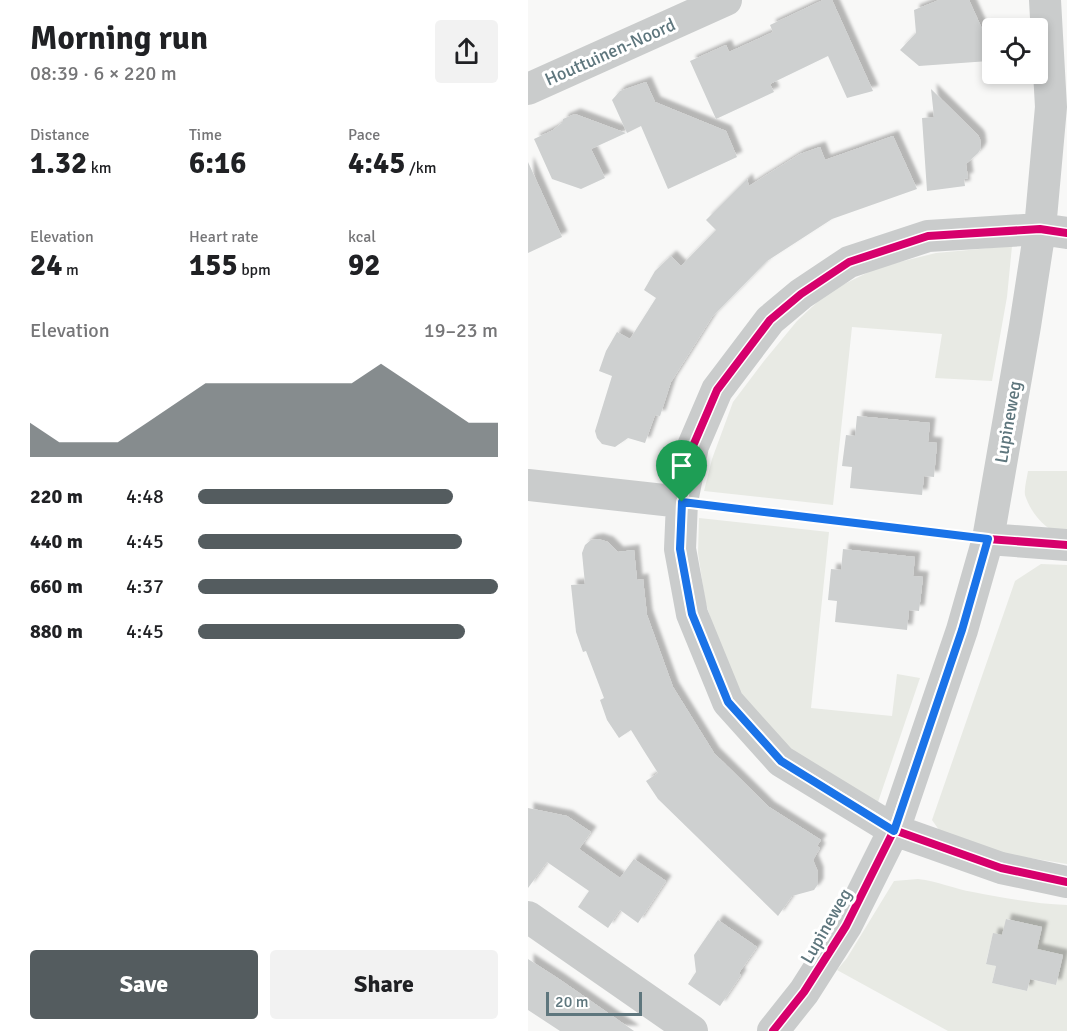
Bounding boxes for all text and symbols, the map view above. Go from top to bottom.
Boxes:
street label: Houttuinen-Noord [541,13,679,91]
text: Morning run [30,18,208,59]
map controls [982,18,1048,84]
button: locate [982,18,1048,84]
button: share [435,20,498,83]
text: 08:39 · 6 × 220 m [30,61,177,86]
text: Distance [30,125,90,145]
text: Time [189,125,222,145]
text: Pace [348,125,380,145]
text: 1.32 [30,145,87,182]
text: 6:16 [189,145,246,182]
text: 4:45 [348,145,405,182]
text: km [87,158,112,178]
text: /km [405,158,437,178]
text: Elevation [30,227,94,247]
text: Heart rate [189,227,258,247]
text: kcal [348,227,376,247]
text: 24 [30,247,62,284]
text: 155 [189,247,238,284]
text: 92 [348,247,380,284]
text: m [62,260,79,280]
text: bpm [238,260,271,280]
text: Elevation [30,318,110,343]
text: 19–23 m [424,318,498,343]
street label: Lupineweg [990,379,1026,465]
pin [656,440,707,502]
icon: arrive [665,449,698,482]
text: 220 m [30,484,83,509]
text: 4:48 [126,484,164,509]
text: 440 m [30,529,83,554]
text: 4:45 [126,529,164,554]
text: 660 m [30,574,83,599]
text: 4:37 [126,574,164,599]
text: 880 m [30,619,83,644]
text: 4:45 [126,619,164,644]
street label: Lupineweg [796,885,856,967]
button: Save [30,950,258,1019]
button: Share [270,950,498,1019]
scale bar [546,989,642,1016]
text: 20 m [555,992,589,1012]

